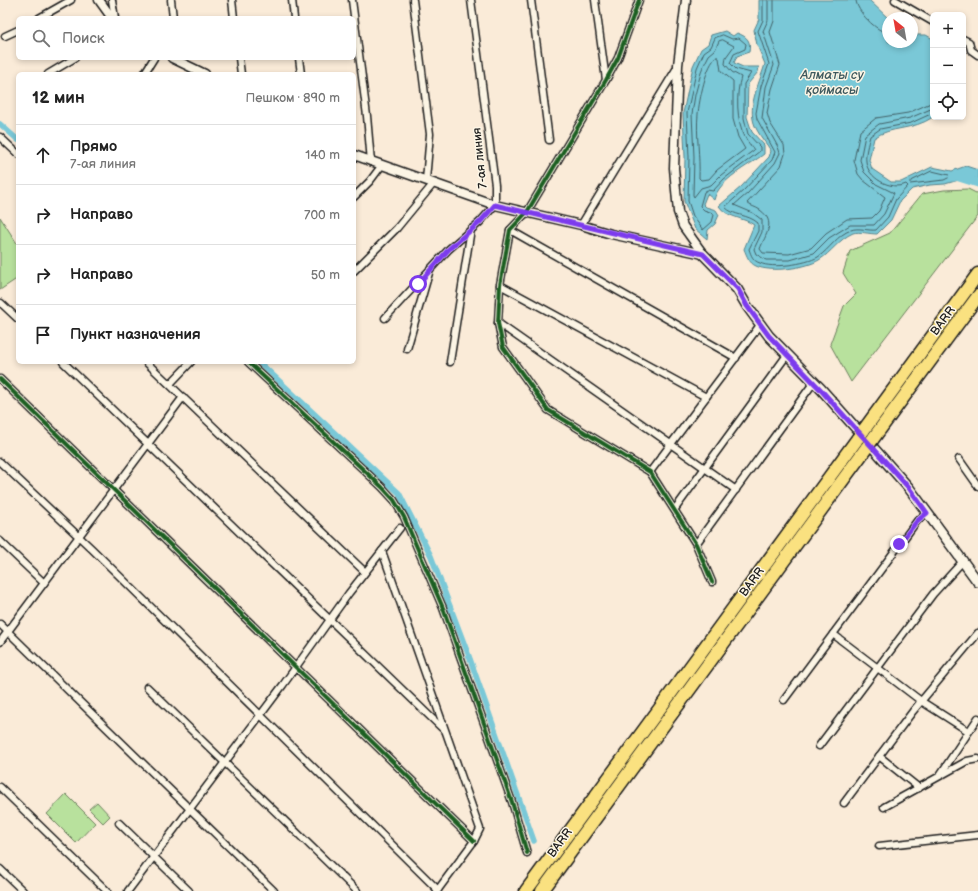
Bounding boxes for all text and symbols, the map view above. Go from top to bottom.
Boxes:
north arrow [882,12,918,48]
map controls [930,12,966,120]
button: + [930,12,966,48]
search box [16,16,356,60]
icon: search [30,27,52,49]
text: Поиск [62,29,105,48]
button: − [930,48,966,84]
water label: Алматы су қоймасы [800,67,864,98]
button: locate [930,84,966,120]
text: 12 мин [32,88,85,108]
text: Пешком · 890 m [245,90,340,106]
street label: 7-ая линия [469,127,491,189]
text: Прямо [70,137,117,156]
icon: ahead [32,144,54,166]
text: 140 m [305,147,340,163]
text: 7-ая линия [70,156,136,172]
icon: right [32,204,54,226]
text: Направо [70,205,133,224]
text: 700 m [304,207,340,223]
icon: right [32,264,54,286]
text: Направо [70,265,133,284]
text: 50 m [311,267,340,283]
route start [409,275,427,293]
street label: BARR [927,303,959,339]
icon: arrive [32,324,54,346]
text: Пункт назначения [70,325,201,344]
route end [890,535,908,553]
street label: BARR [736,564,768,600]
street label: BARR [544,825,576,861]

